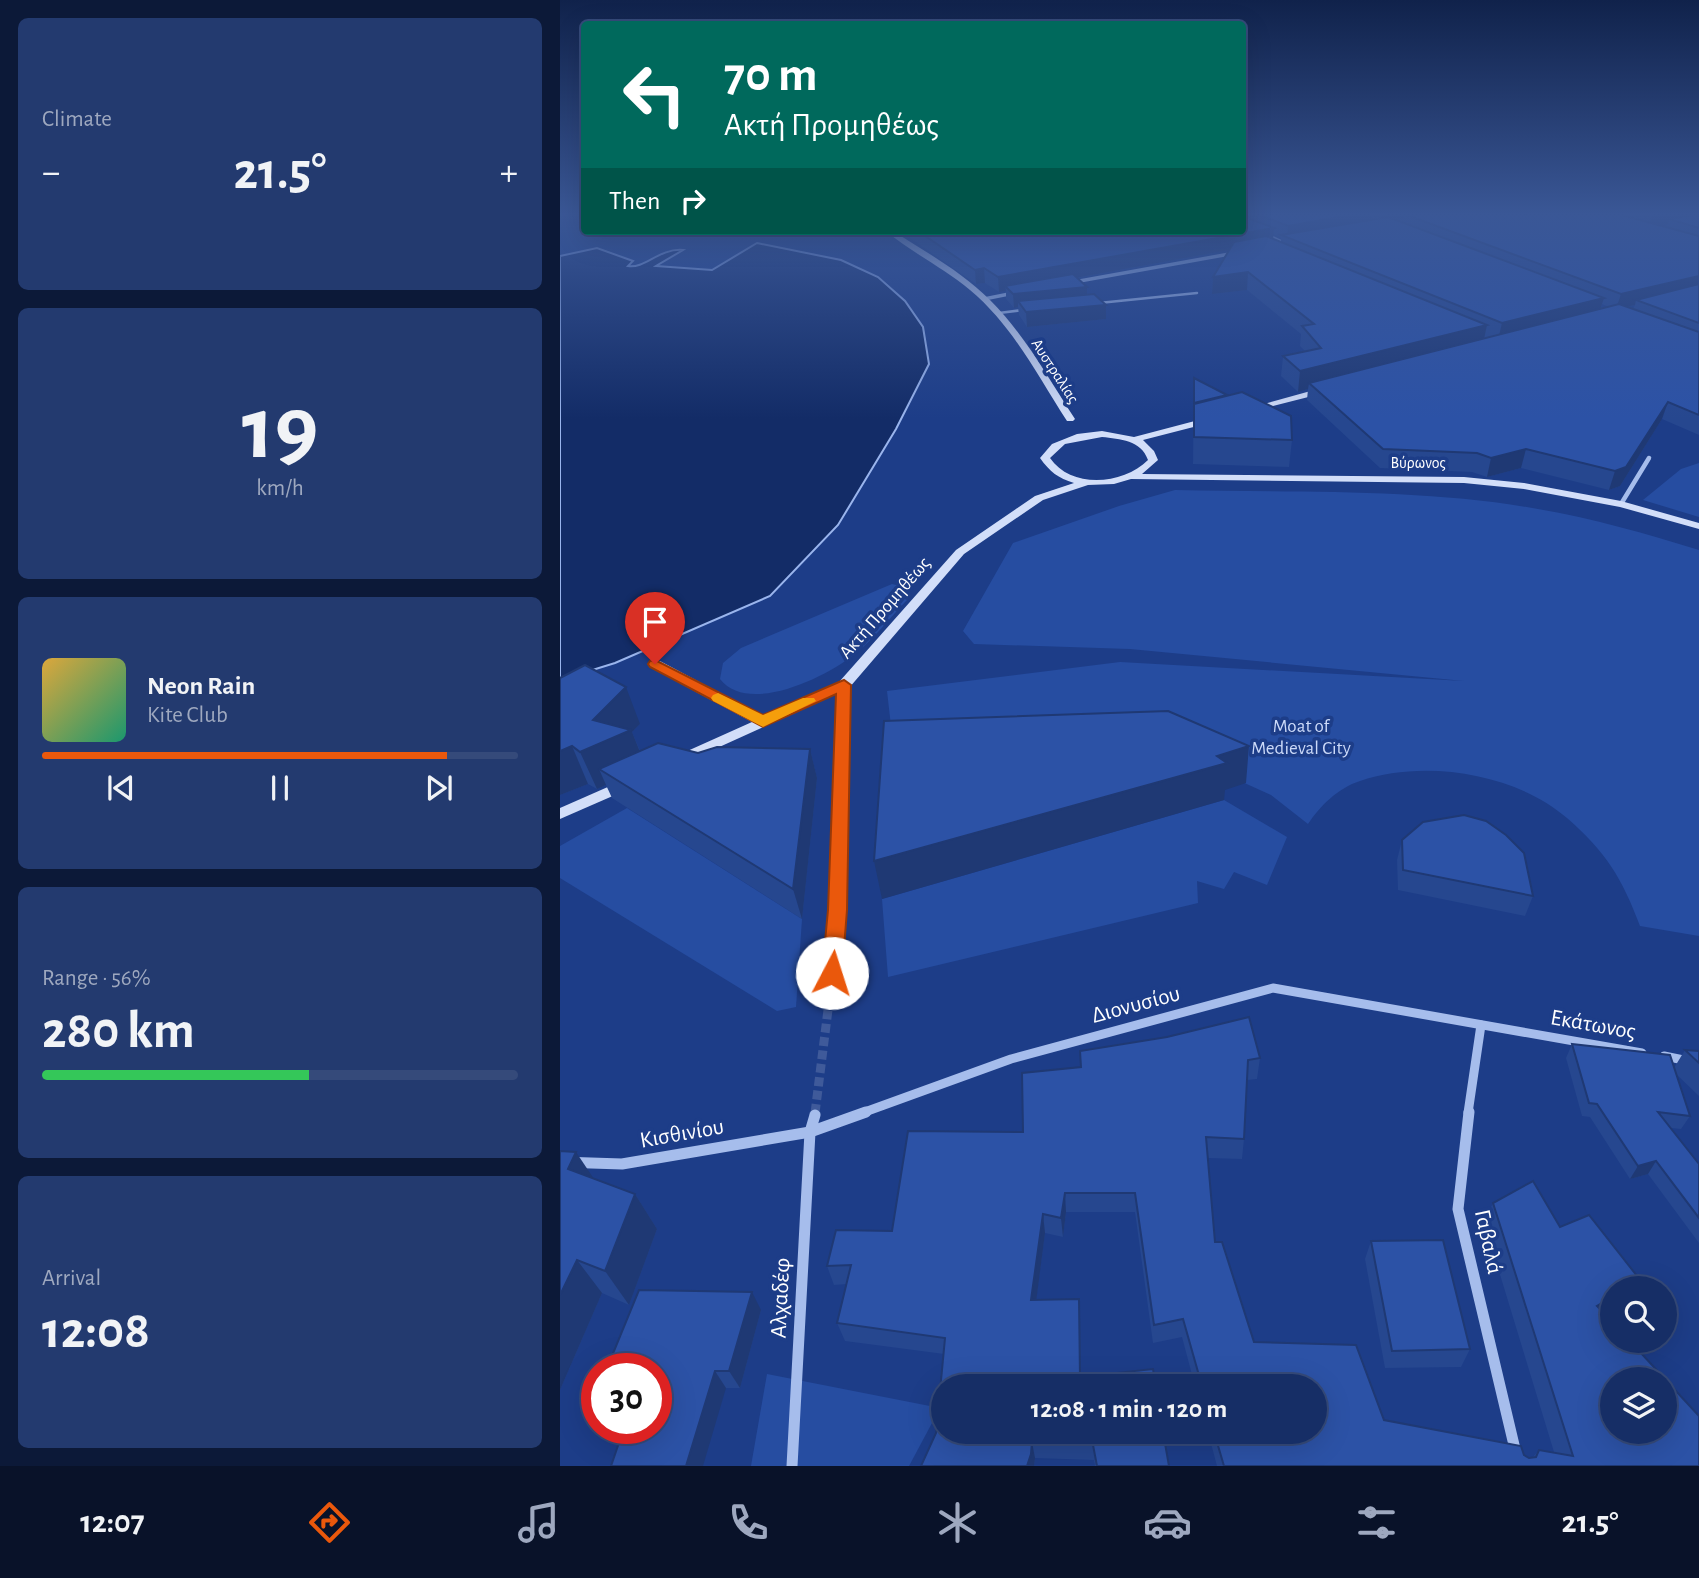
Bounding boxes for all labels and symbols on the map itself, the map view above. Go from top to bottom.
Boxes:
street label: Αυστραλίας [1028,336,1082,407]
street label: Βύρωνος [1390,455,1446,472]
street label: Ακτή Προμηθέως [836,554,934,662]
pin [625,592,685,664]
park label: Moat of Medieval City [1251,717,1351,758]
position arrow [795,936,869,1010]
street label: Διονυσίου [1089,982,1183,1028]
street label: Εκάτωνος [1549,1006,1637,1044]
street label: Κισθινίου [638,1115,726,1153]
street label: Γαβαλά [1470,1208,1506,1276]
street label: Αλχαδέφ [767,1257,795,1339]
speed limit sign: 30 [581,1353,672,1444]

